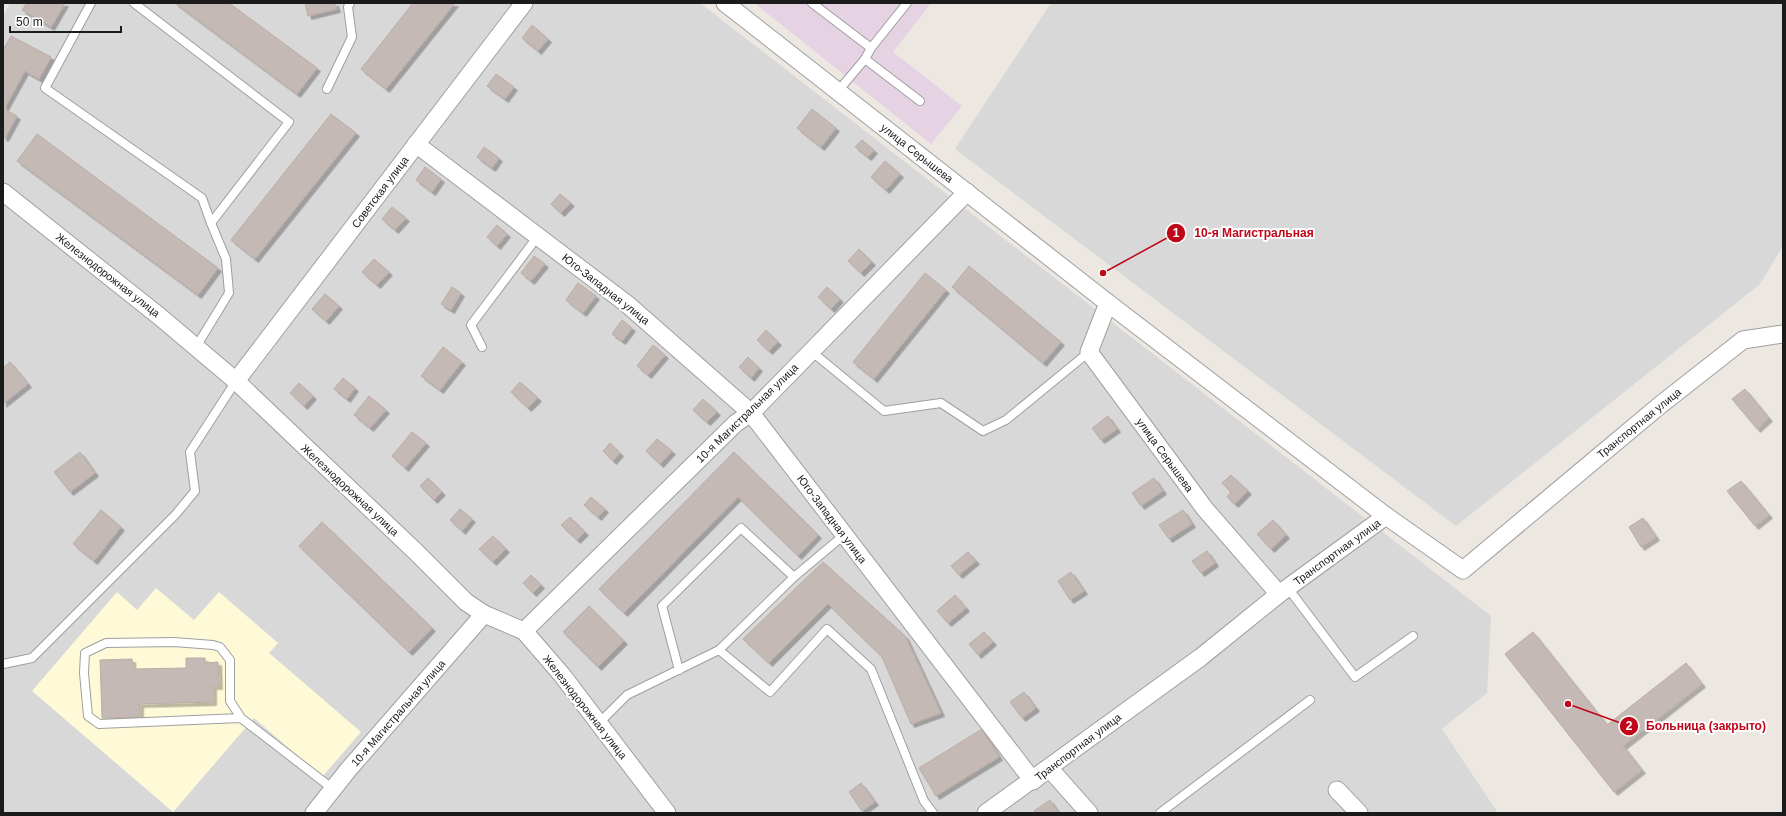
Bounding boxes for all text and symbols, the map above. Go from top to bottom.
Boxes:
scale bar [10,8,121,34]
text: 50 m [16,15,43,29]
street label: улица Серышева [879,121,956,185]
street label: Советская улица [349,153,411,230]
callout: 10-я Магистральная [1166,221,1321,245]
text: 1 [1173,226,1180,240]
text: 10-я Магистральная [1194,226,1314,240]
street label: Железнодорожная улица [54,231,163,320]
street label: Юго-Западная улица [560,251,653,327]
street label: 10-я Магистральная улица [694,361,801,465]
street label: Транспортная улица [1595,385,1684,461]
street label: улица Серышева [1134,416,1196,495]
street label: Железнодорожная улица [299,442,402,539]
street label: Юго-Западная улица [795,473,870,566]
street label: Транспортная улица [1291,516,1383,588]
street label: Железнодорожная улица [541,653,630,762]
street label: 10-я Магистральная улица [349,657,448,769]
street label: Транспортная улица [1033,710,1124,783]
callout: Больница (закрыто) [1619,714,1774,738]
text: 2 [1626,719,1633,733]
text: Больница (закрыто) [1646,719,1766,733]

